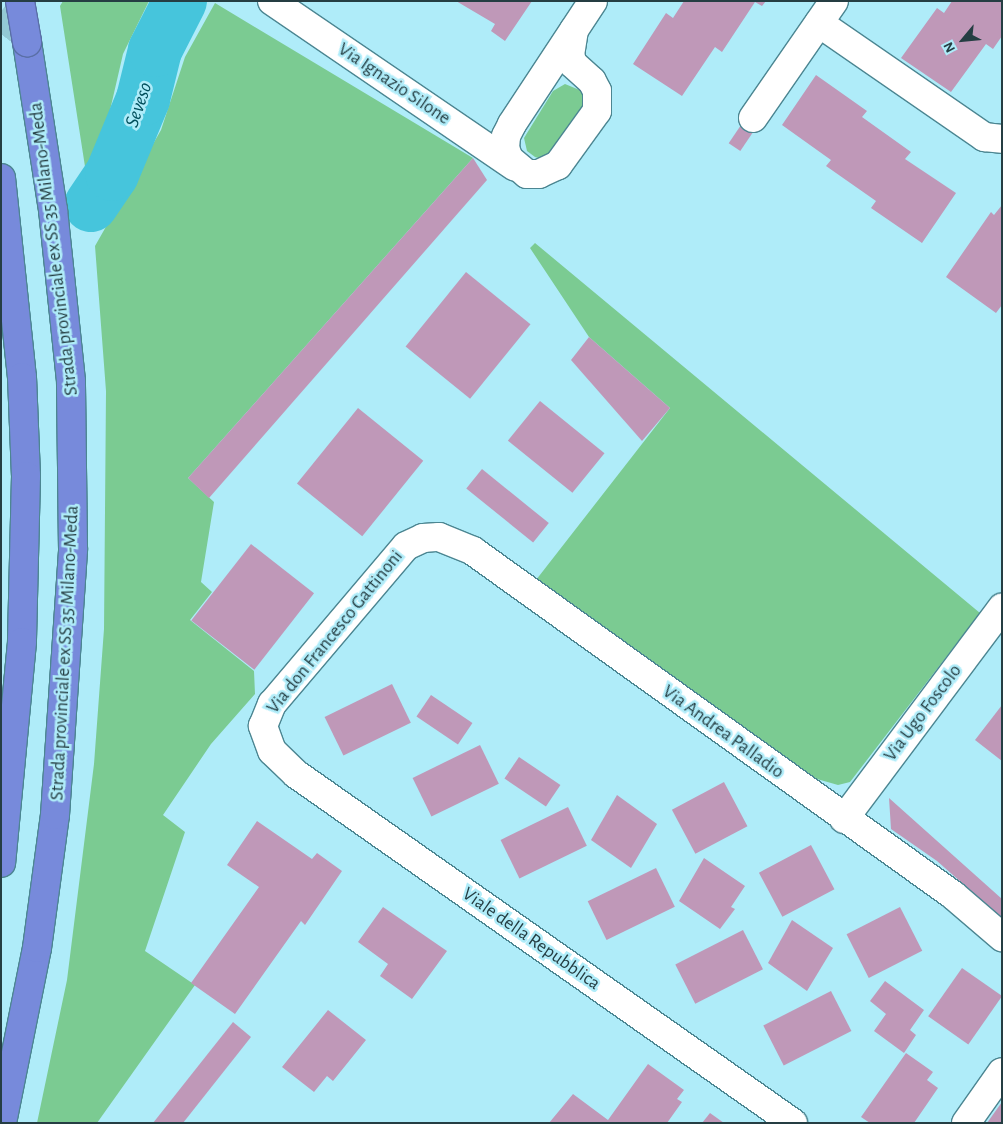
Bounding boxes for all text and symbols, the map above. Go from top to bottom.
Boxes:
north arrow [938,15,988,65]
street label: Via Ignazio Silone [334,38,454,130]
text: N [941,39,958,55]
water label: Seveso [120,79,158,131]
street label: Strada provinciale ex SS 35 Milano-Meda [25,101,83,397]
street label: Strada provinciale ex SS 35 Milano-Meda [46,505,84,801]
street label: Via don Francesco Gattinoni [262,546,408,718]
street label: Via Ugo Foscolo [879,660,967,766]
street label: Via Andrea Palladio [658,680,788,784]
street label: Viale della Repubblica [458,883,604,995]

